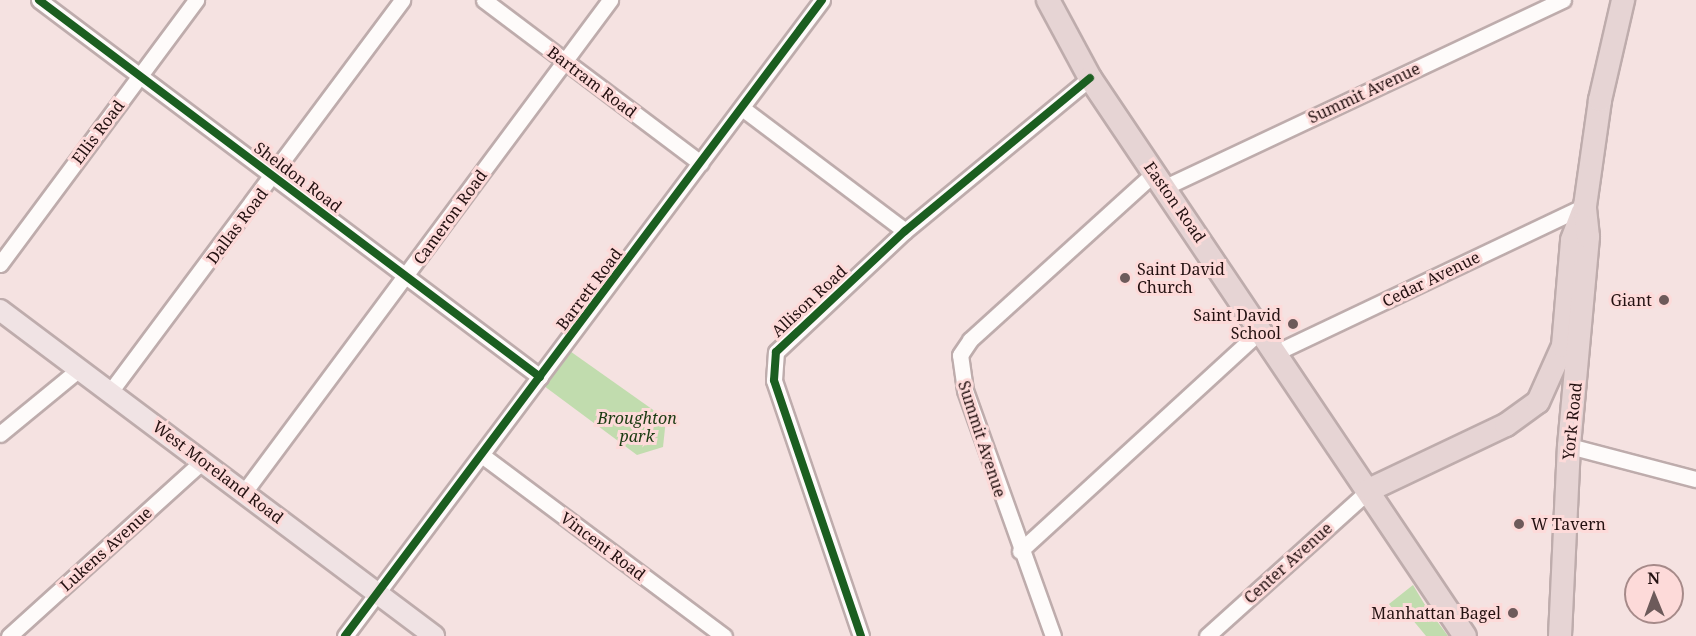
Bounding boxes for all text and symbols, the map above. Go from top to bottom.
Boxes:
street label: Bartram Road [544,42,640,122]
street label: Summit Avenue [1305,59,1423,127]
street label: Ellis Road [68,96,128,168]
street label: Sheldon Road [251,138,345,216]
street label: Easton Road [1140,158,1210,246]
street label: Cameron Road [409,166,491,268]
street label: Dallas Road [202,184,272,268]
street label: Barrett Road [552,244,626,334]
street label: Cedar Avenue [1379,247,1483,311]
place label: Saint David Church [1137,259,1225,297]
street label: Allison Road [767,261,851,341]
marker: Saint David Church [1118,271,1132,285]
place label: Giant [1610,290,1652,310]
marker: Giant [1657,293,1671,307]
place label: Saint David School [1193,305,1281,343]
marker: Saint David School [1286,317,1300,331]
street label: Summit Avenue [954,378,1010,500]
street label: York Road [1558,381,1586,461]
park label: Broughton park [597,408,677,446]
street label: West Moreland Road [149,417,287,527]
street label: Lukens Avenue [56,503,156,595]
street label: Vincent Road [557,508,649,584]
place label: W Tavern [1531,514,1606,534]
marker: W Tavern [1512,517,1526,531]
street label: Center Avenue [1240,518,1336,608]
north arrow [1624,564,1684,624]
text: N [1647,567,1660,589]
place label: Manhattan Bagel [1371,603,1501,623]
marker: Manhattan Bagel [1506,606,1520,620]

